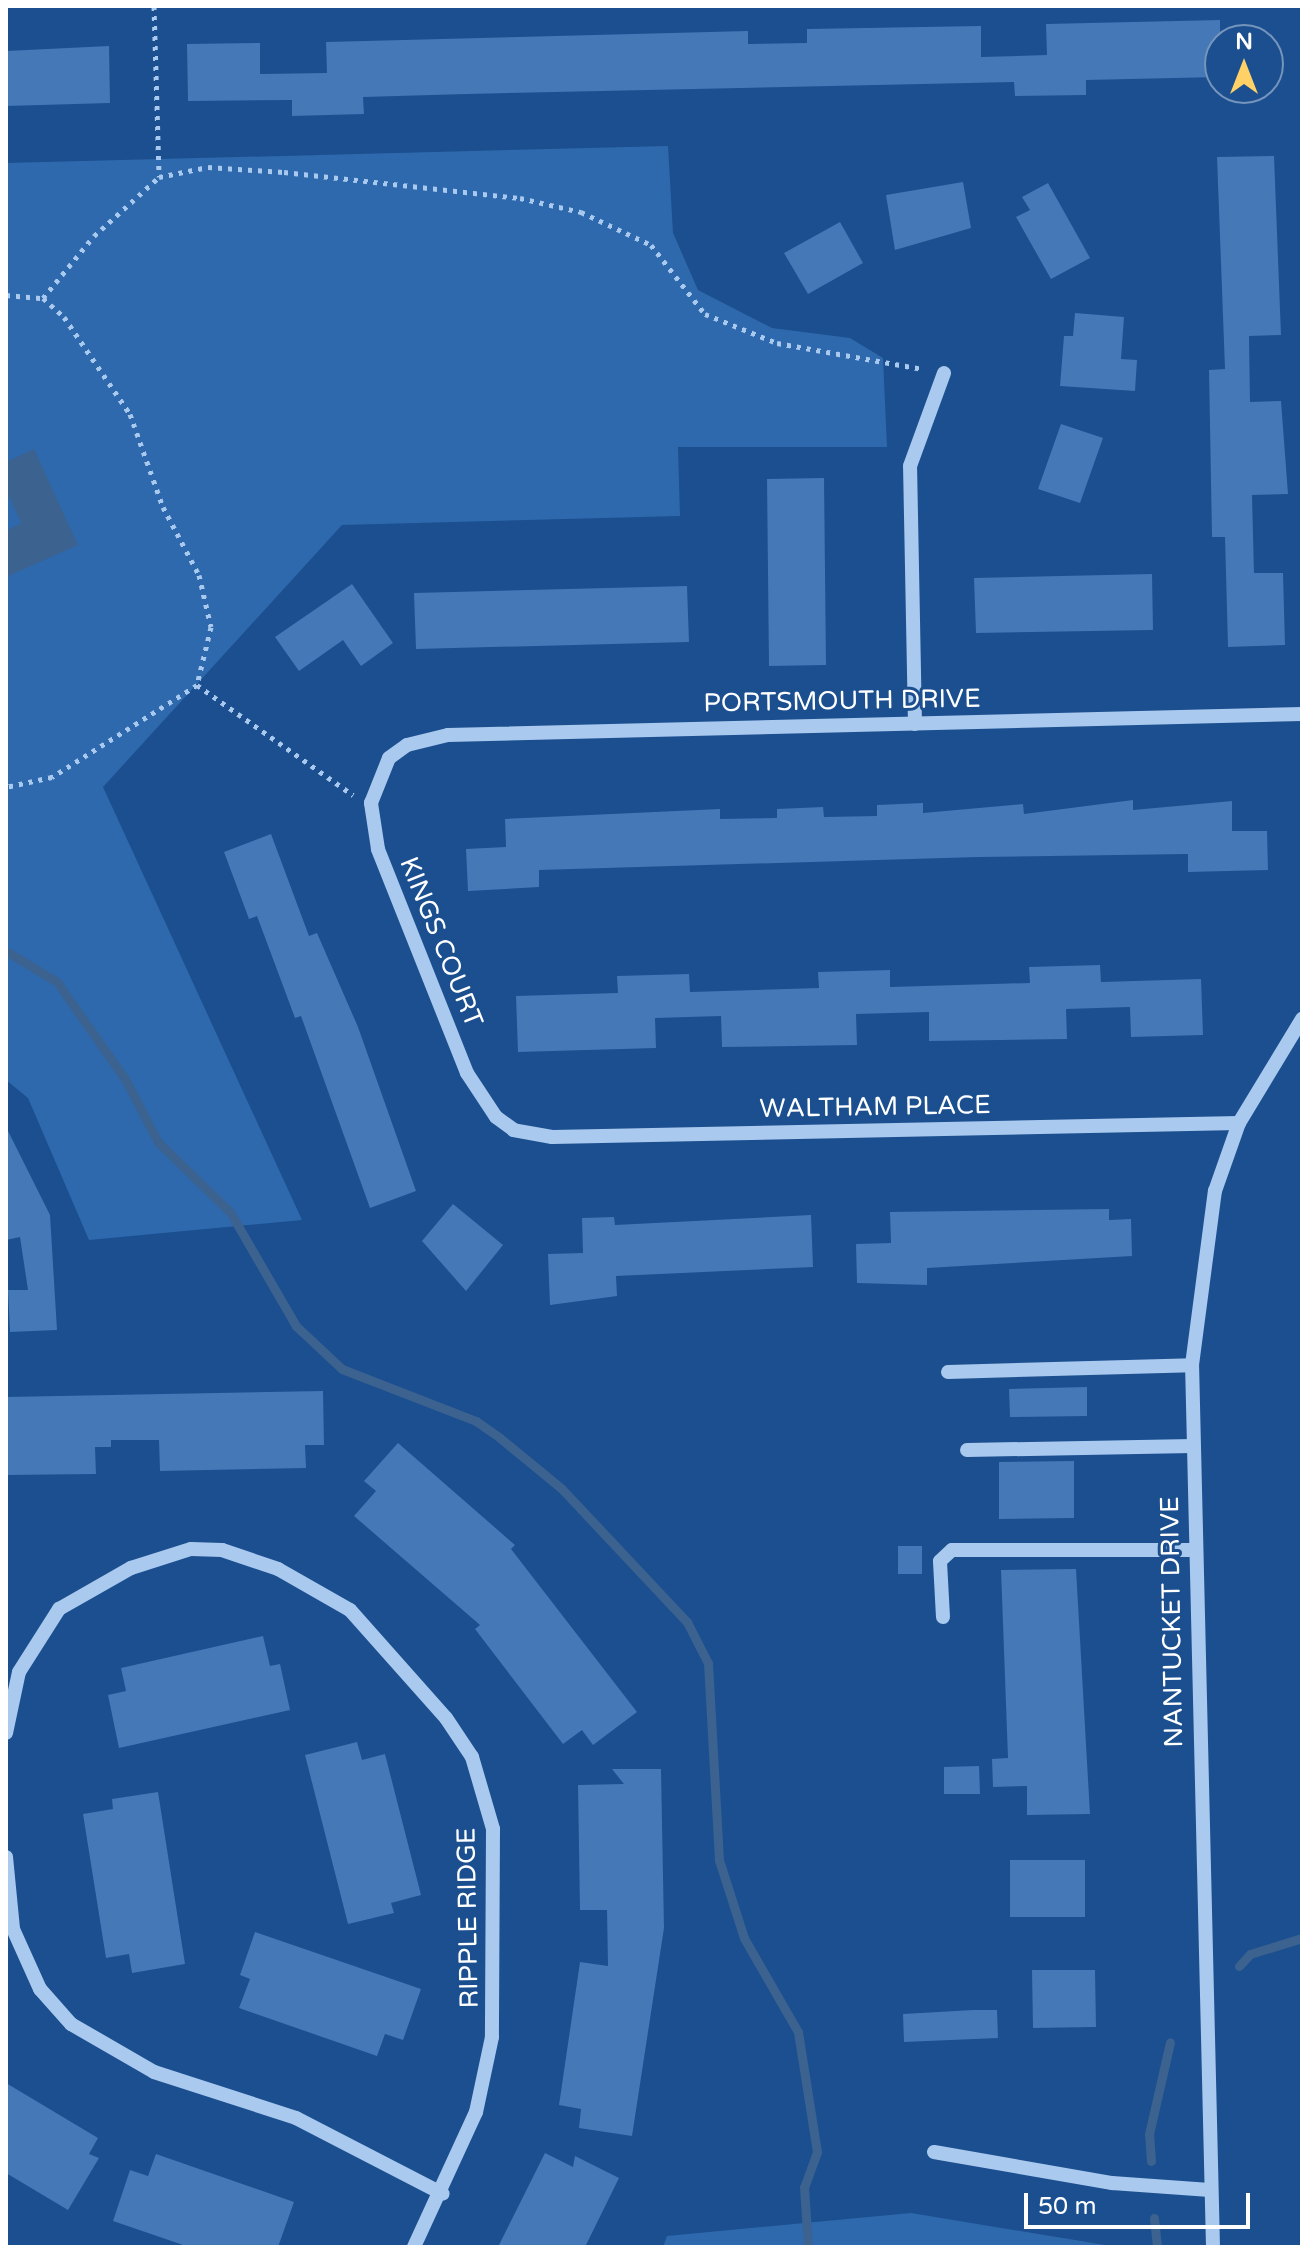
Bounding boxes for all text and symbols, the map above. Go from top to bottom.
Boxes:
north arrow [1204,24,1284,104]
text: N [1235,29,1253,55]
street label: PORTSMOUTH DRIVE [703,683,981,719]
street label: KINGS COURT [393,852,489,1032]
street label: WALTHAM PLACE [759,1089,991,1125]
street label: NANTUCKET DRIVE [1154,1496,1190,1748]
street label: RIPPLE RIDGE [451,1827,485,2009]
scale bar [1028,2177,1254,2227]
text: 50 m [1038,2192,1096,2221]

